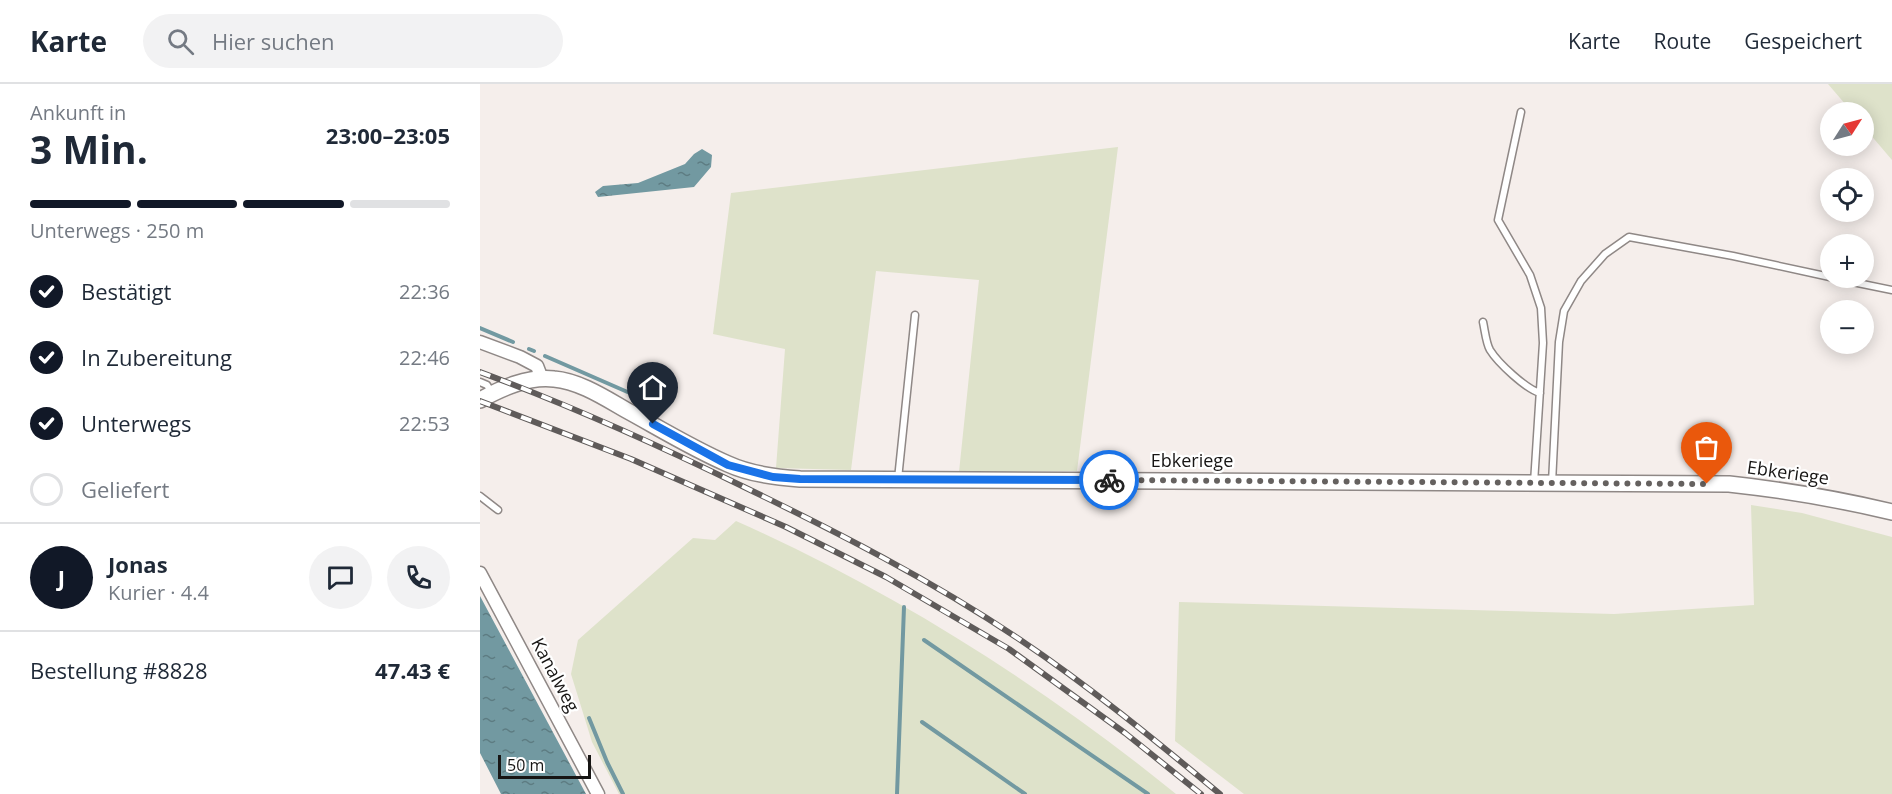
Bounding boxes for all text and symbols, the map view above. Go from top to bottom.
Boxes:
search box [143,14,563,68]
text: Karte [30,22,107,60]
icon: search [164,25,197,58]
text: Hier suchen [212,26,335,56]
text: Karte [1568,27,1620,55]
text: Route [1653,27,1711,55]
text: Gespeichert [1744,27,1862,55]
text: Ankunft in [30,99,126,126]
north arrow [1820,102,1874,156]
map controls [1820,102,1874,354]
text: 23:00–23:05 [326,120,450,150]
text: 3 Min. [30,122,148,175]
button: locate [1820,168,1874,222]
text: Unterwegs · 250 m [30,217,204,244]
button: + [1820,234,1874,288]
icon: check [30,275,63,308]
text: Bestätigt [81,276,171,306]
text: 22:36 [399,278,450,305]
button: − [1820,300,1874,354]
icon: check [30,341,63,374]
text: In Zubereitung [81,342,232,372]
text: 22:46 [399,344,450,371]
pin [627,362,678,424]
icon: home [636,371,669,404]
icon: check [30,407,63,440]
text: Unterwegs [81,408,192,438]
text: 22:53 [399,410,450,437]
pin [1681,422,1732,484]
icon: bag [1690,431,1723,464]
street label: Ebkeriege [1151,448,1233,472]
courier [1079,450,1139,510]
street label: Ebkeriege [1746,454,1831,490]
icon: bike [1093,464,1126,497]
text: Geliefert [81,474,169,504]
button: chat [309,546,372,609]
button: phone [387,546,450,609]
text: Jonas [108,549,168,579]
text: J [58,562,65,592]
text: Kurier · 4.4 [108,579,209,606]
street label: Kanalweg [526,633,585,716]
text: Bestellung #8828 [30,655,208,685]
text: 47.43 € [375,655,450,685]
scale bar [498,752,591,780]
text: 50 m [507,754,544,776]

